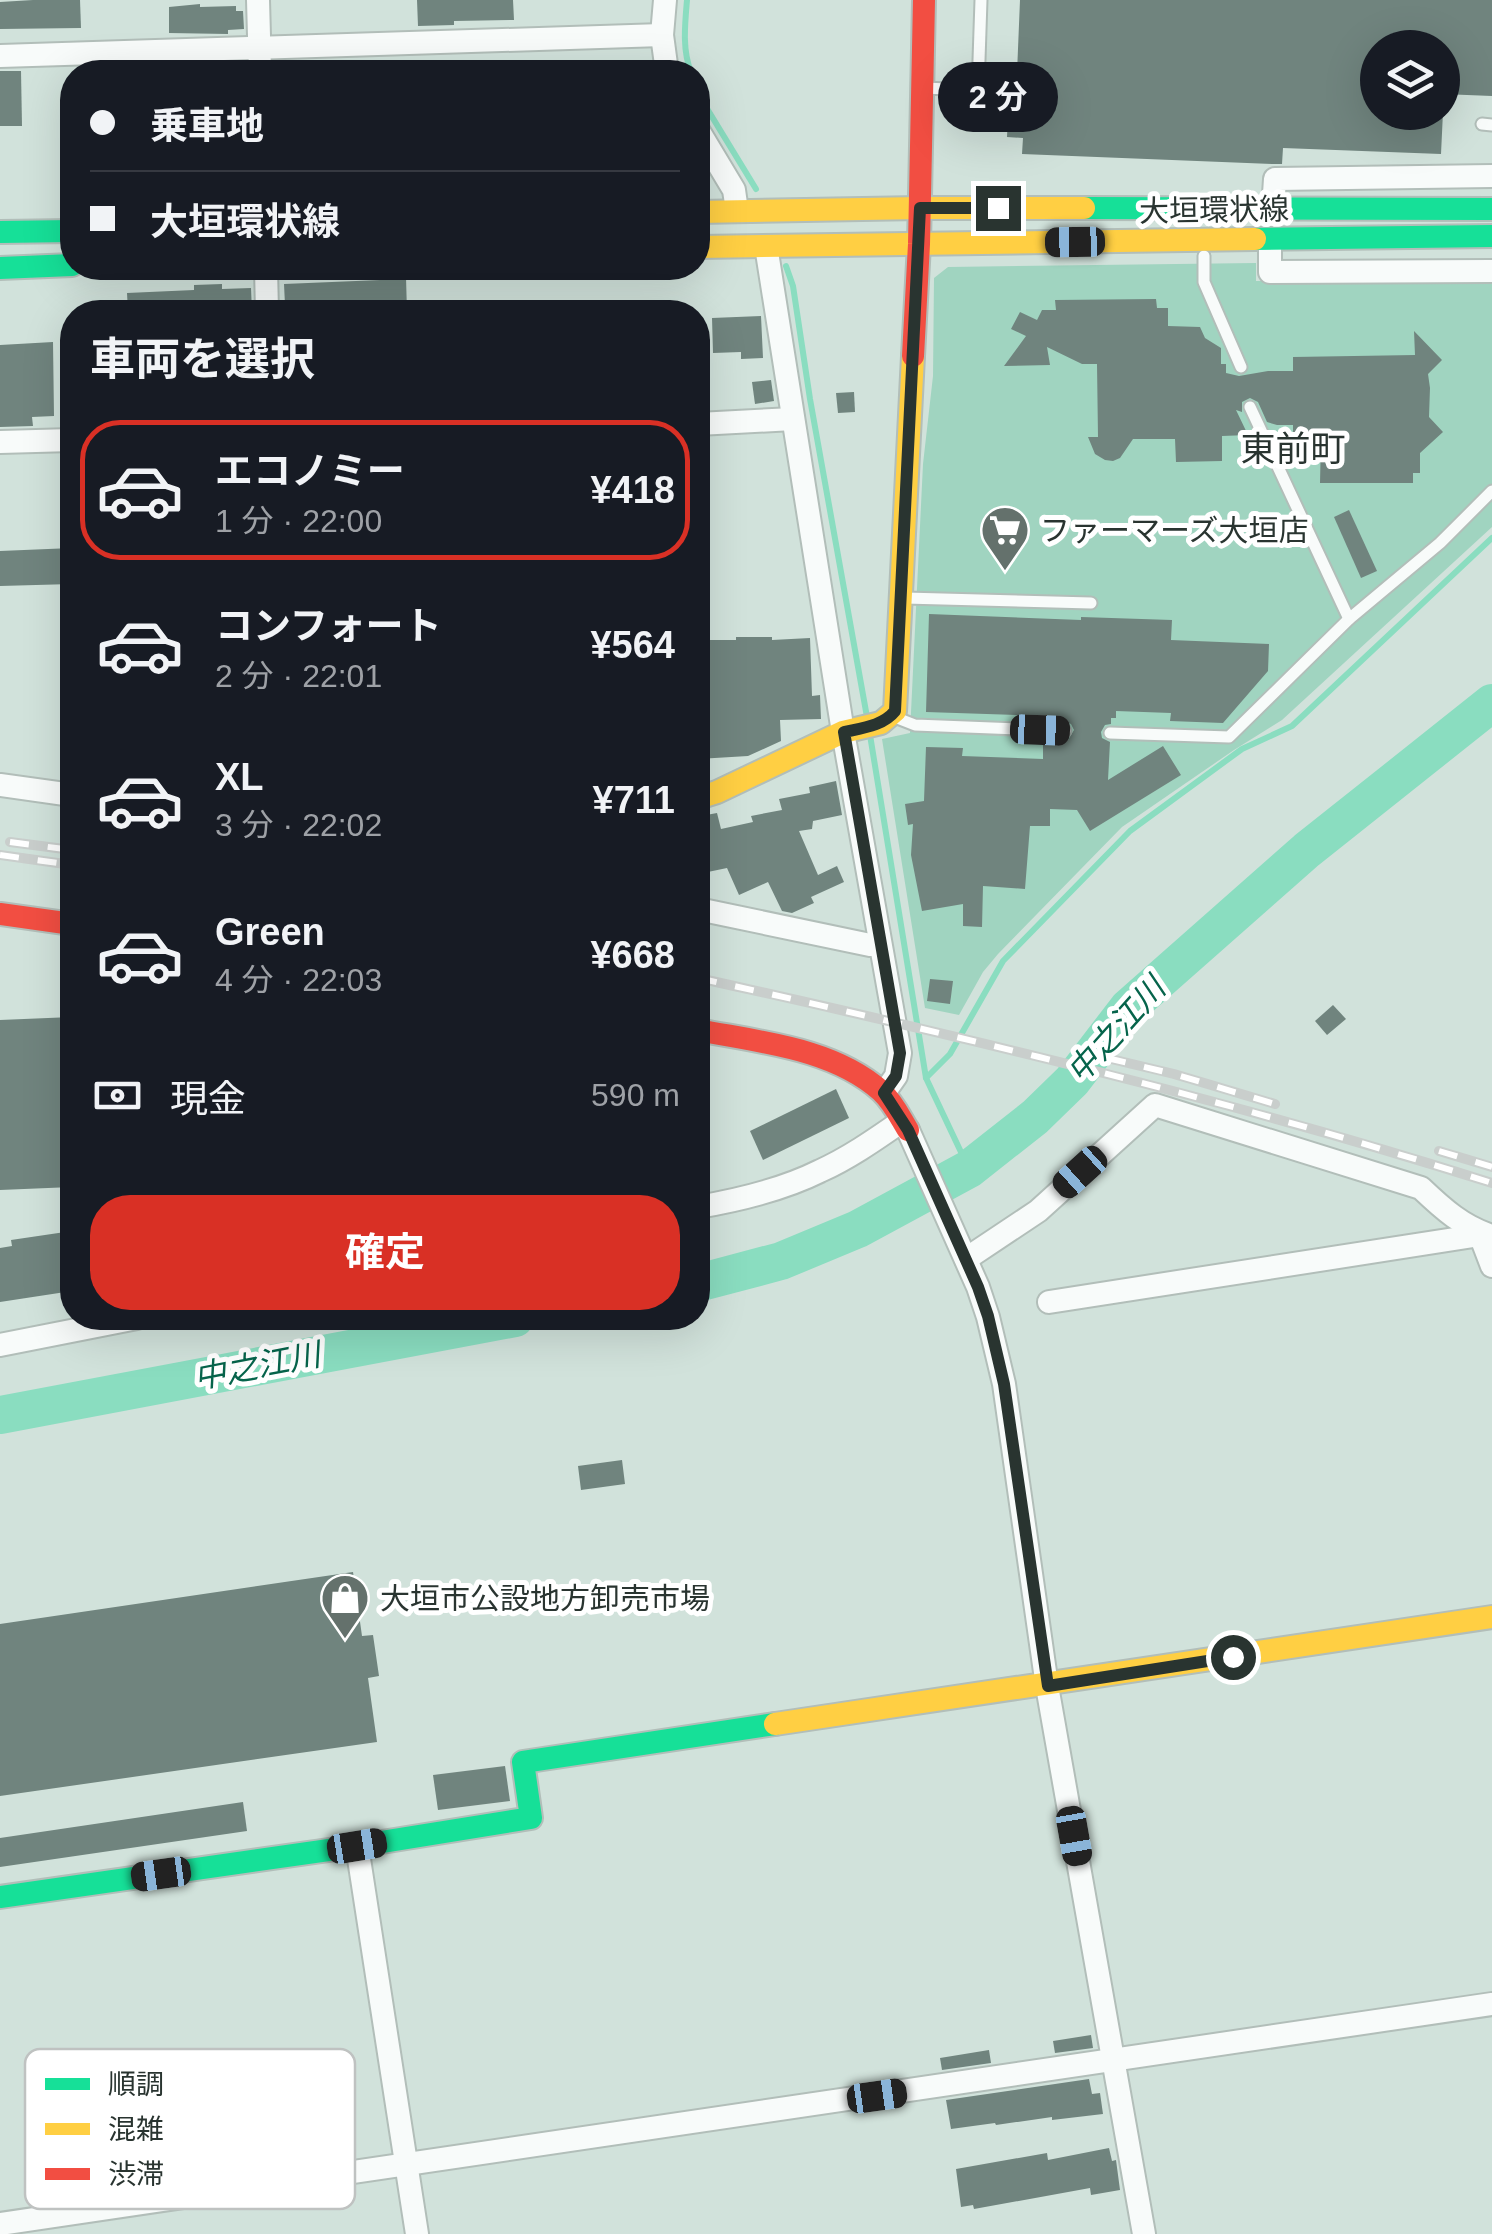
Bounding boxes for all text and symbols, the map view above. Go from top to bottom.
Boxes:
map controls [1360,30,1460,130]
button: layers [1360,30,1460,130]
callout: 2 分 [938,63,1058,133]
text: 2 分 [969,79,1027,115]
text: 乗車地 [150,105,264,147]
route end [976,186,1021,231]
street label: 大垣環状線 [1139,192,1289,228]
text: 大垣環状線 [150,201,340,243]
car [1045,226,1105,258]
text: 車両を選択 [90,334,315,385]
district label: 東前町 [1240,429,1346,468]
icon: car [95,445,185,535]
text: エコノミー [215,450,405,492]
text: ¥418 [590,469,675,511]
text: 1 分 · 22:00 [215,503,382,539]
supermarket icon: ファーマーズ大垣店 [979,504,1031,572]
place label: ファーマーズ大垣店 [1040,514,1309,547]
icon: car [95,600,185,690]
text: コンフォート [215,605,442,647]
text: ¥564 [590,624,675,666]
text: 2 分 · 22:01 [215,658,382,694]
car [1009,714,1071,746]
icon: car [95,755,185,845]
text: XL [215,756,264,798]
text: ¥711 [593,779,675,821]
text: 3 分 · 22:02 [215,807,382,843]
icon: car [95,910,185,1000]
text: Green [215,911,325,953]
text: ¥668 [590,934,675,976]
text: 4 分 · 22:03 [215,962,382,998]
water label: 中之江川 [1060,968,1174,1090]
icon: cash [90,1068,145,1123]
text: 590 m [591,1077,680,1113]
text: 現金 [170,1078,246,1120]
car [1048,1141,1112,1203]
button: 確定 [90,1195,680,1310]
water label: 中之江川 [191,1336,326,1396]
shop icon: 大垣市公設地方卸売市場 [319,1572,371,1640]
place label: 大垣市公設地方卸売市場 [380,1582,710,1615]
route start [1211,1635,1256,1680]
car [1054,1804,1094,1868]
car [325,1826,389,1866]
car [129,1855,193,1893]
legend [25,2049,355,2209]
text: 順調 [108,2069,164,2100]
car [845,2077,909,2115]
text: 混雑 [108,2114,164,2145]
text: 渋滞 [108,2159,164,2190]

